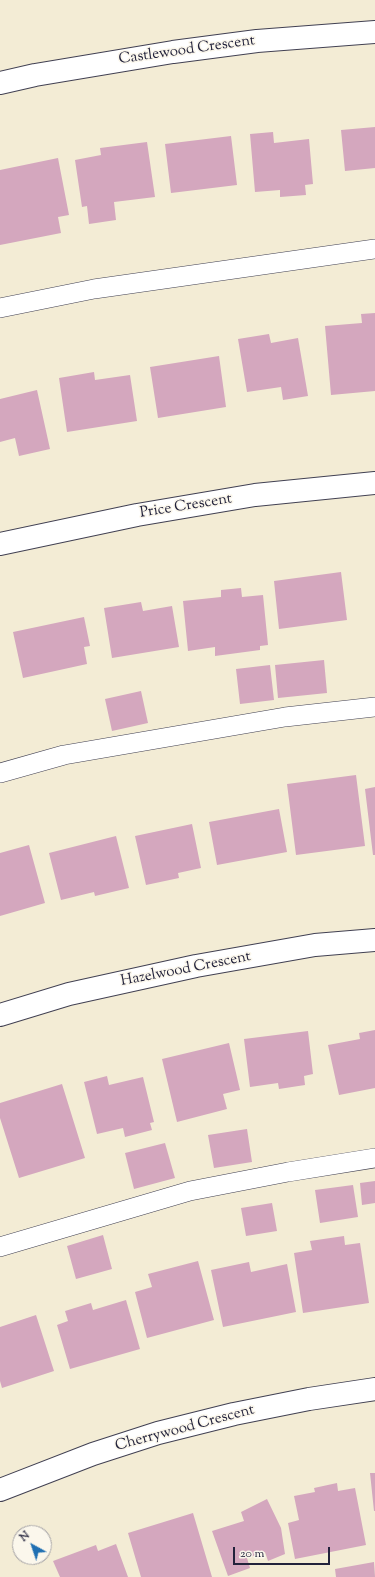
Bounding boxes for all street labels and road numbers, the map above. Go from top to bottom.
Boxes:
street label: Castlewood Crescent [118,33,256,69]
street label: Price Crescent [139,491,233,523]
street label: Hazelwood Crescent [119,949,253,991]
street label: Cherrywood Crescent [113,1402,257,1456]

